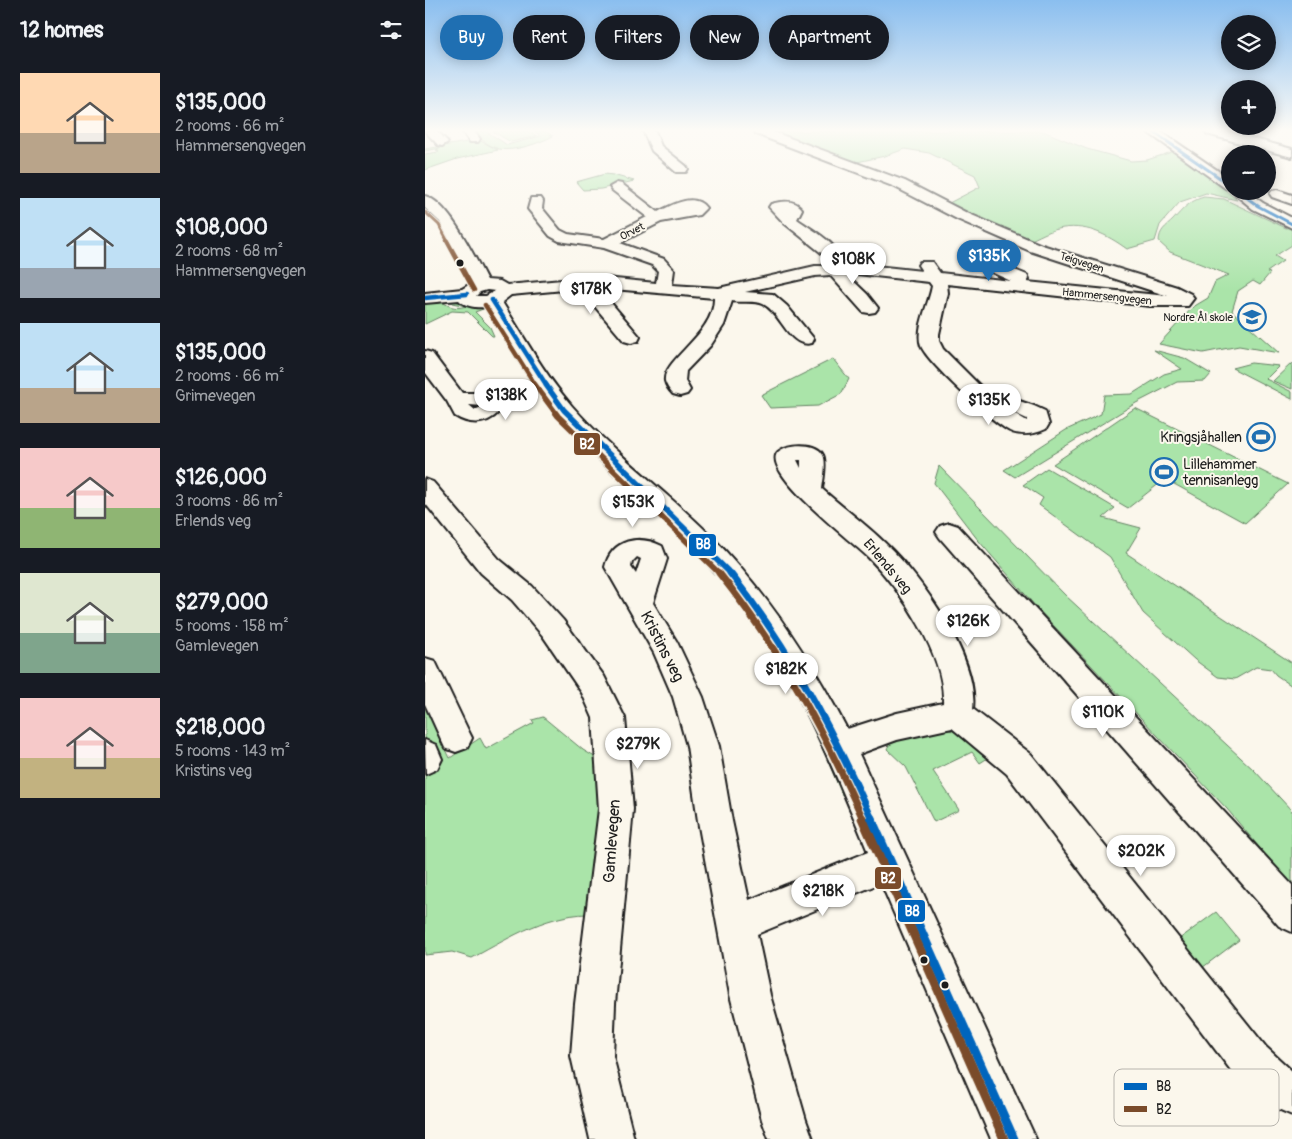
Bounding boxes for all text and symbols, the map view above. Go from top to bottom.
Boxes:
chip: Buy [440,15,503,60]
chip: Rent [513,15,585,60]
chip: Filters [595,15,680,60]
chip: New [690,15,759,60]
chip: Apartment [769,15,889,60]
map controls [1221,15,1276,200]
button: layers [1221,15,1276,70]
icon: filters [377,16,405,44]
text: 12 homes [20,17,103,44]
button: + [1221,80,1276,135]
text: $135,000 [175,89,266,116]
icon: home [60,93,120,153]
text: 2 rooms · 66 m² [175,116,285,136]
text: Hammersengvegen [175,136,306,156]
button: − [1221,145,1276,200]
text: $108,000 [175,214,268,241]
icon: home [60,218,120,278]
street label: Orvet [618,220,647,243]
pin: $135K [954,240,1024,282]
text: 2 rooms · 68 m² [175,241,283,261]
pin: $108K [818,242,888,285]
text: $135K [968,246,1010,266]
text: $108K [831,249,875,269]
street label: Teigvegen [1058,249,1106,276]
unlabelled marker [455,258,465,268]
text: Hammersengvegen [175,261,306,281]
pin: $178K [556,272,626,315]
text: $178K [570,279,612,299]
street label: Hammersengvegen [1061,285,1152,308]
school or university icon: Nordre Ål skole [1237,302,1267,332]
place label: Nordre Ål skole [1163,310,1234,324]
text: $135,000 [175,339,266,366]
icon: home [60,343,120,403]
text: 2 rooms · 66 m² [175,366,285,386]
pin: $138K [471,378,541,421]
pin: $135K [954,384,1024,426]
text: $138K [485,385,527,405]
text: Grimevegen [175,386,256,406]
text: $135K [968,390,1010,410]
sports icon: Kringsjåhallen [1246,422,1276,452]
place label: Kringsjåhallen [1160,429,1242,446]
line badge: B2 [573,432,601,456]
text: B2 [579,436,595,453]
place label: Lillehammer tennisanlegg [1182,456,1258,489]
sports icon: Lillehammer tennisanlegg [1149,457,1179,487]
text: $126,000 [175,464,267,491]
icon: home [60,468,120,528]
pin: $153K [598,486,668,528]
text: 3 rooms · 86 m² [175,491,283,511]
text: $153K [612,492,654,512]
text: Erlends veg [175,511,251,531]
line badge: B8 [688,533,717,557]
street label: Erlends veg [860,535,916,597]
text: B8 [696,536,710,553]
text: $279,000 [175,589,268,616]
icon: home [60,593,120,653]
pin: $126K [933,604,1003,647]
street label: Kristins veg [636,608,688,685]
text: $126K [947,611,989,631]
text: 5 rooms · 158 m² [175,616,289,636]
text: Gamlevegen [175,636,259,656]
pin: $182K [751,652,821,695]
text: $182K [765,659,807,679]
pin: $110K [1068,696,1138,738]
text: $110K [1082,702,1124,722]
text: $218,000 [175,714,265,741]
icon: home [60,718,120,778]
pin: $279K [603,728,673,770]
text: $279K [616,734,660,754]
text: 5 rooms · 143 m² [175,741,290,761]
text: Kristins veg [175,761,252,781]
street label: Gamlevegen [599,799,625,884]
pin: $202K [1106,834,1176,877]
text: $202K [1117,841,1165,861]
line badge: B2 [874,866,902,890]
text: B2 [880,870,896,887]
pin: $218K [788,874,858,917]
text: $218K [802,881,844,901]
line badge: B8 [897,899,926,923]
text: B8 [905,903,919,920]
unlabelled marker [919,955,929,965]
unlabelled marker [940,980,950,990]
legend [1114,1069,1279,1126]
text: B8 [1156,1078,1171,1095]
text: B2 [1156,1101,1172,1118]

